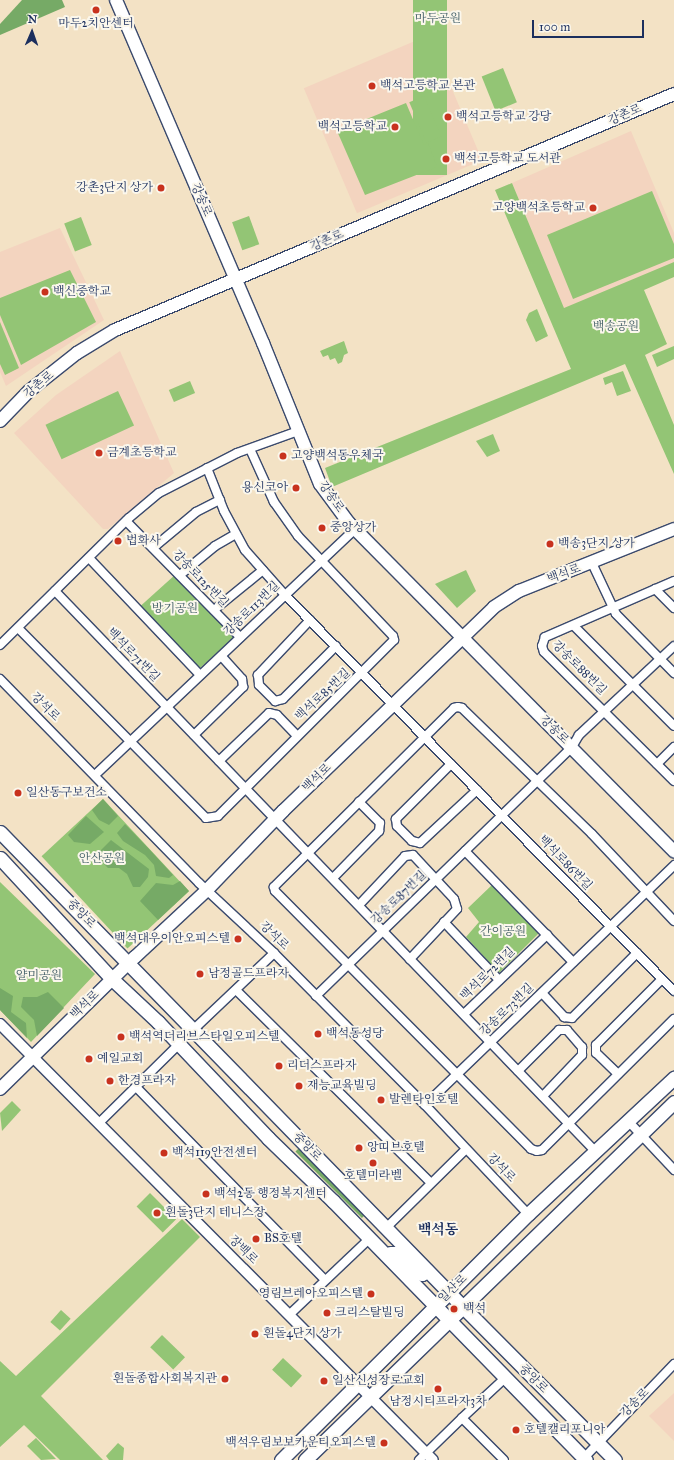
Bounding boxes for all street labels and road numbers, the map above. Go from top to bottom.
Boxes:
street label: 강촌로 [606,102,644,128]
street label: 강송로 [188,181,214,219]
street label: 강촌로 [308,227,346,255]
street label: 강촌로 [21,368,57,402]
street label: 강송로 [315,479,347,515]
street label: 강송로125번길 [169,547,231,611]
street label: 백석로 [545,561,583,587]
street label: 강송로113번길 [221,579,283,639]
street label: 백석로71번길 [104,625,162,685]
street label: 강송로88번길 [549,638,609,698]
street label: 백석로85번길 [293,666,353,724]
street label: 강석로 [28,690,62,724]
street label: 강송로 [537,713,571,747]
street label: 백석로 [299,761,335,795]
street label: 백석로86번길 [535,833,595,893]
street label: 강송로87번길 [369,868,429,928]
street label: 중앙로 [64,896,98,932]
street label: 강석로 [256,919,292,953]
street label: 백석로72번길 [458,944,518,1004]
street label: 강송로73번길 [477,981,537,1039]
street label: 백석로 [67,988,103,1022]
street label: 중앙로 [290,1129,324,1165]
street label: 강석로 [484,1150,518,1186]
street label: 장백로 [226,1233,260,1267]
street label: 일산로 [435,1272,471,1306]
street label: 중앙로 [516,1362,550,1396]
street label: 강송로 [618,1386,652,1420]

